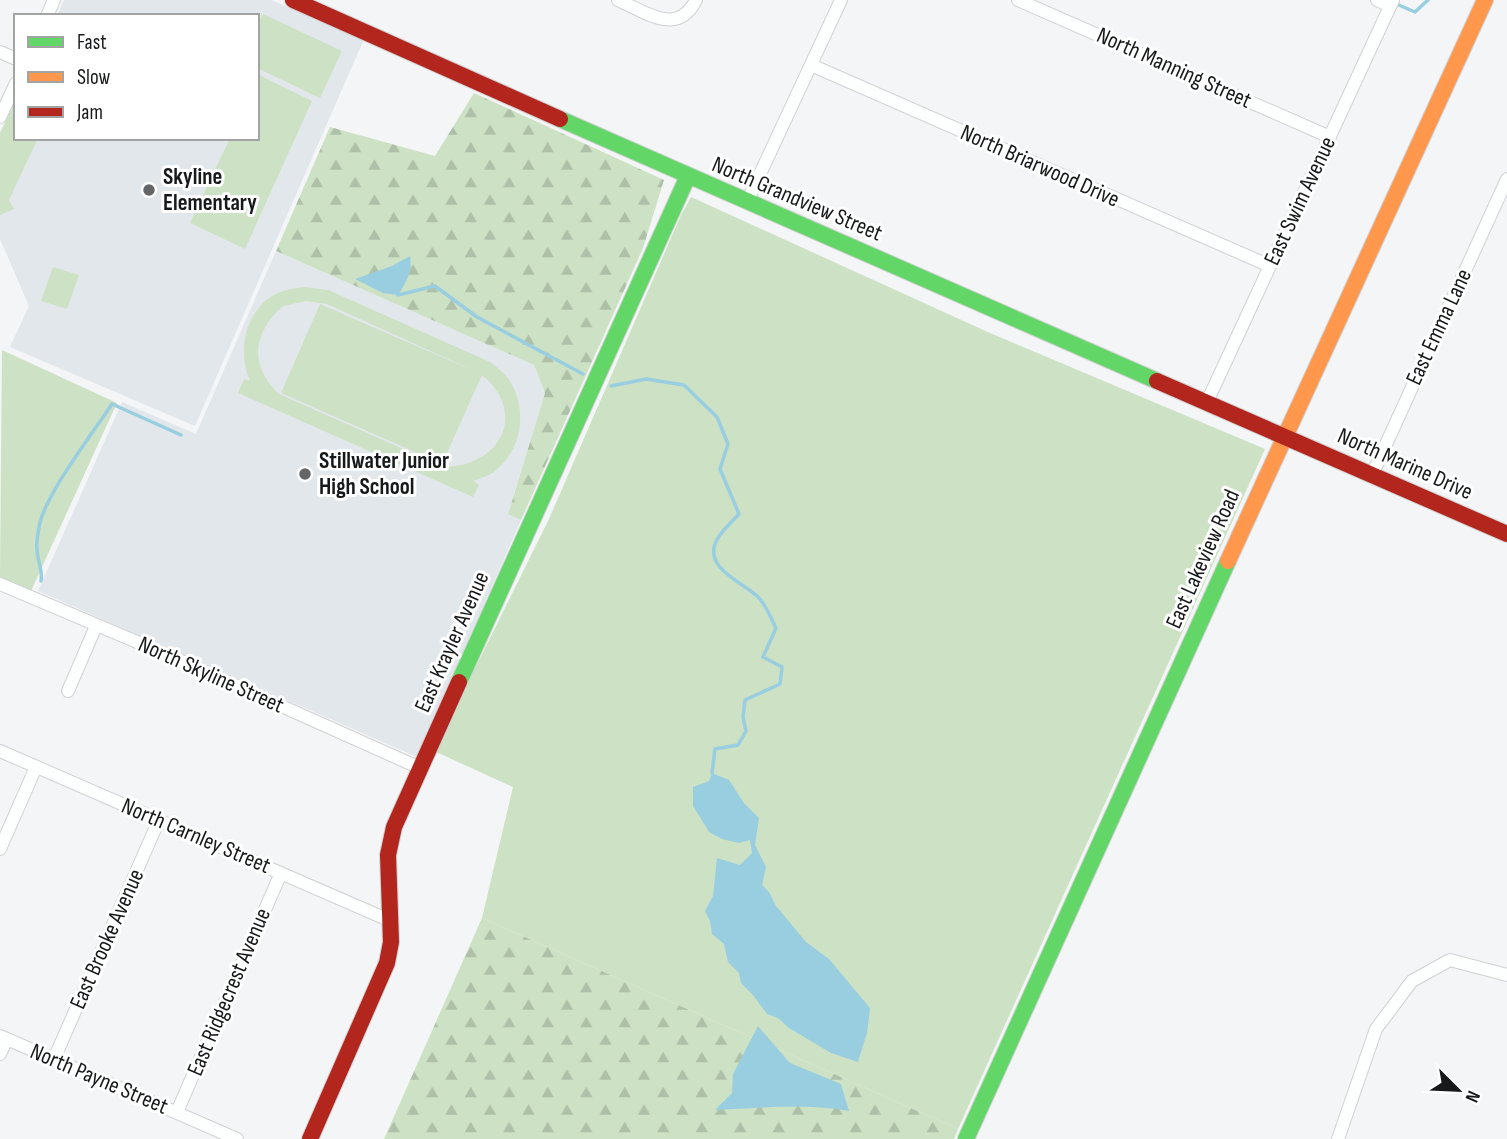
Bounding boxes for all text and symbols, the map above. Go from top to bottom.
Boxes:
legend [14,14,259,140]
street label: North Manning Street [1092,21,1256,115]
text: Fast [77,30,107,55]
text: Slow [77,65,111,90]
text: Jam [76,100,103,125]
street label: North Briarwood Drive [956,118,1124,214]
street label: East Swim Avenue [1258,132,1342,270]
street label: North Grandview Street [708,151,886,247]
place label: Skyline Elementary [163,163,257,217]
marker: Skyline Elementary [141,182,157,198]
street label: East Emma Lane [1400,264,1478,390]
street label: North Marine Drive [1333,422,1477,506]
place label: Stillwater Junior High School [319,447,449,501]
marker: Stillwater Junior High School [297,466,313,482]
street label: East Lakeview Road [1160,485,1246,633]
street label: East Krayler Avenue [408,567,496,717]
street label: North Skyline Street [134,630,288,720]
street label: North Carnley Street [117,792,275,880]
street label: East Brooke Avenue [64,865,150,1013]
street label: East Ridgecrest Avenue [181,904,277,1080]
street label: North Payne Street [26,1037,172,1121]
north arrow [1423,1055,1493,1125]
text: N [1460,1087,1485,1106]

